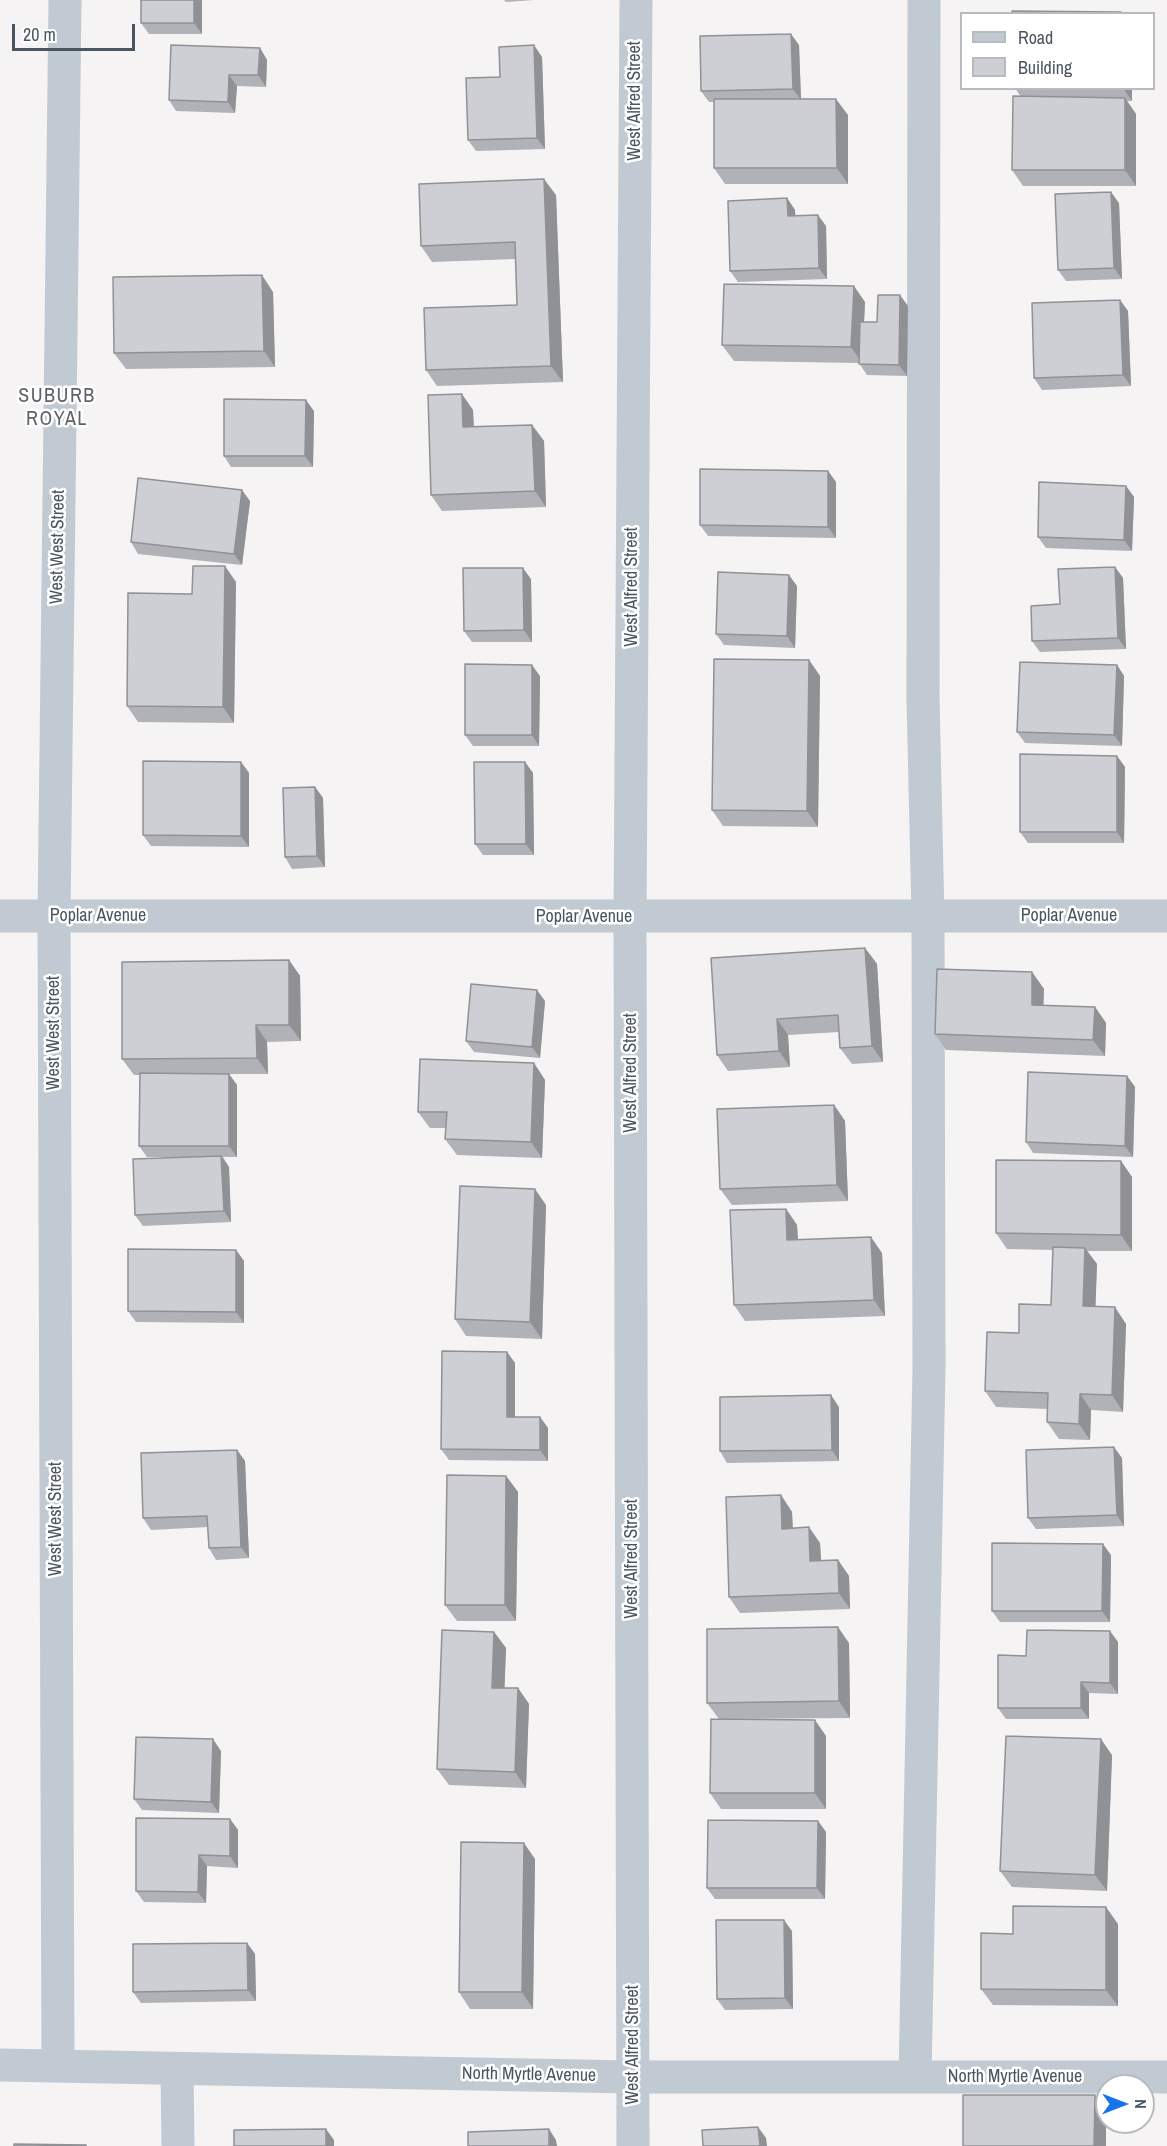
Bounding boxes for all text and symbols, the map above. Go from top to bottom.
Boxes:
scale bar [15,12,138,50]
legend [960,12,1155,90]
text: 20 m [23,22,56,47]
text: Road [1018,25,1053,50]
street label: West Alfred Street [624,41,646,161]
text: Building [1018,55,1072,80]
district label: SUBURB ROYAL [18,385,96,432]
street label: West West Street [46,490,70,604]
street label: West Alfred Street [621,527,643,647]
street label: Poplar Avenue [50,905,146,927]
street label: Poplar Avenue [1021,905,1117,927]
street label: Poplar Avenue [536,906,632,928]
street label: West West Street [43,976,65,1090]
street label: West Alfred Street [620,1013,642,1133]
street label: West West Street [45,1462,67,1576]
street label: West Alfred Street [621,1499,643,1619]
street label: West Alfred Street [622,1985,644,2105]
street label: North Myrtle Avenue [462,2063,596,2087]
street label: North Myrtle Avenue [948,2066,1082,2088]
north arrow [1095,2074,1155,2134]
text: N [1130,2099,1152,2109]

